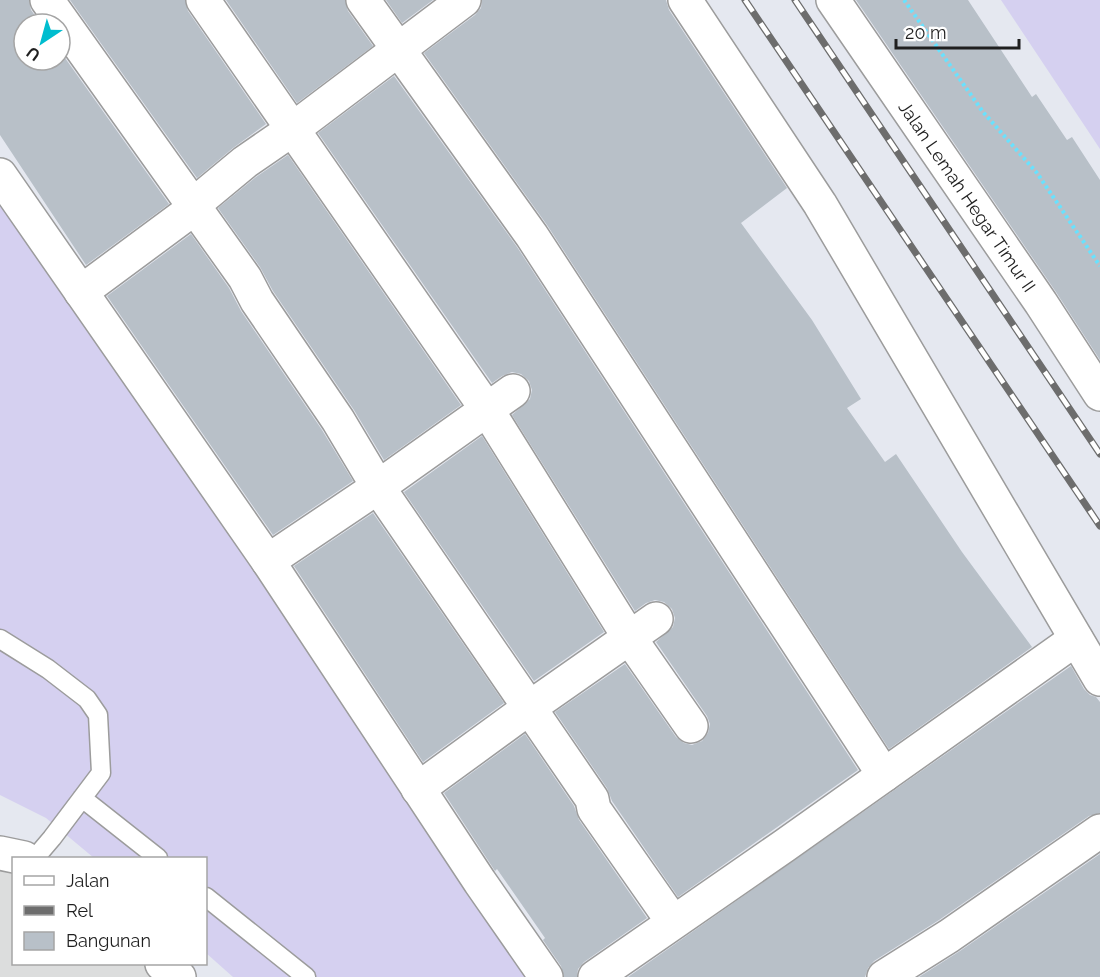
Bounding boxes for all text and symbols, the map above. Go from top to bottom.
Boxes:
north arrow [12,12,72,72]
scale bar [896,12,1019,50]
text: 20 m [905,22,947,43]
text: U [23,43,44,65]
street label: Jalan Lemah Hegar Timur II [895,97,1041,296]
legend [12,857,207,965]
text: Jalan [66,870,110,891]
text: Rel [66,900,93,921]
text: Bangunan [66,930,151,951]

